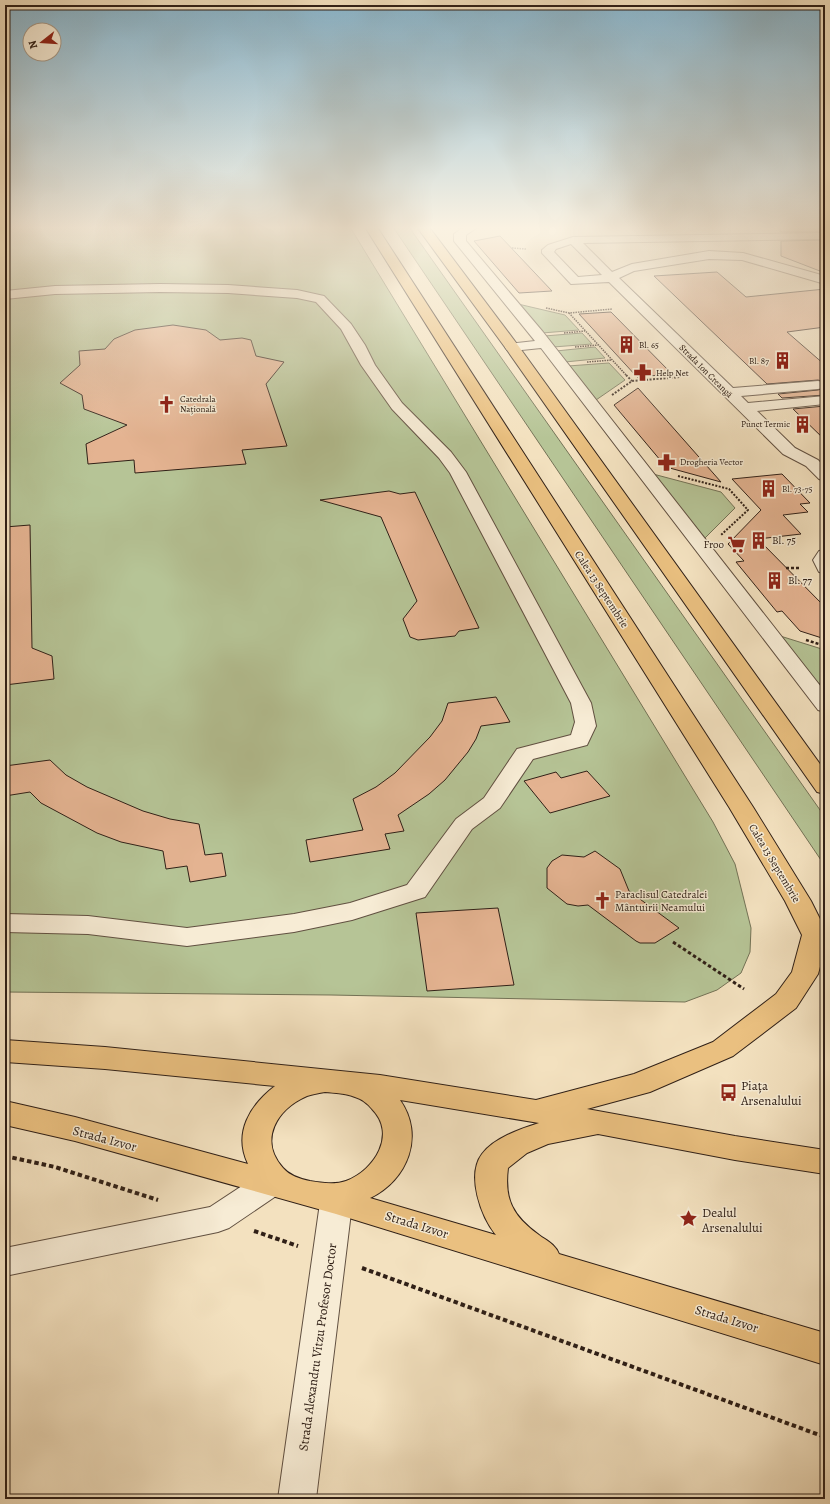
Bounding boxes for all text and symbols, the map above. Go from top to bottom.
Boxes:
north arrow [22,22,62,62]
text: N [25,39,41,51]
building icon: Bl. 65 [616,335,636,355]
place label: Bl. 65 [639,339,659,351]
street label: Strada Ion Creangă [677,342,736,401]
building icon: Bl. 87 [772,351,792,371]
place label: Bl. 87 [749,355,769,367]
pharmacy icon: Help Net [633,363,653,383]
place label: Help Net [656,367,689,379]
place label: Catedrala Națională [180,393,217,415]
church icon: Catedrala Națională [157,394,177,414]
building icon: Punct Termic [793,414,813,434]
place label: Punct Termic [741,418,790,430]
pharmacy icon: Drogheria Vector [657,452,677,472]
place label: Drogheria Vector [680,456,744,468]
building icon: Bl. 73-75 [759,479,779,499]
place label: Bl. 73-75 [782,483,813,495]
building icon: Bl. 75 [749,530,769,550]
place label: Bl. 75 [772,533,796,548]
supermarket icon: Froo [727,534,747,554]
place label: Froo [704,537,725,552]
street label: Calea 13 Septembrie [571,548,632,631]
building icon: Bl. 77 [765,570,785,590]
place label: Bl. 77 [788,573,812,588]
street label: Calea 13 Septembrie [745,821,804,905]
place label: Paraclisul Catedralei Mântuirii Neamului [615,887,707,915]
church icon: Paraclisul Catedralei Mântuirii Neamului [592,890,612,910]
place label: Piața Arsenalului [740,1077,802,1109]
bus stop icon: Piața Arsenalului [718,1082,738,1102]
street label: Strada Izvor [71,1122,139,1155]
place label: Dealul Arsenalului [701,1204,763,1236]
street label: Strada Izvor [383,1207,451,1242]
place icon: Dealul Arsenalului [679,1209,699,1229]
street label: Strada Alexandru Vitzu Profesor Doctor [294,1242,341,1452]
street label: Strada Izvor [693,1301,761,1336]

